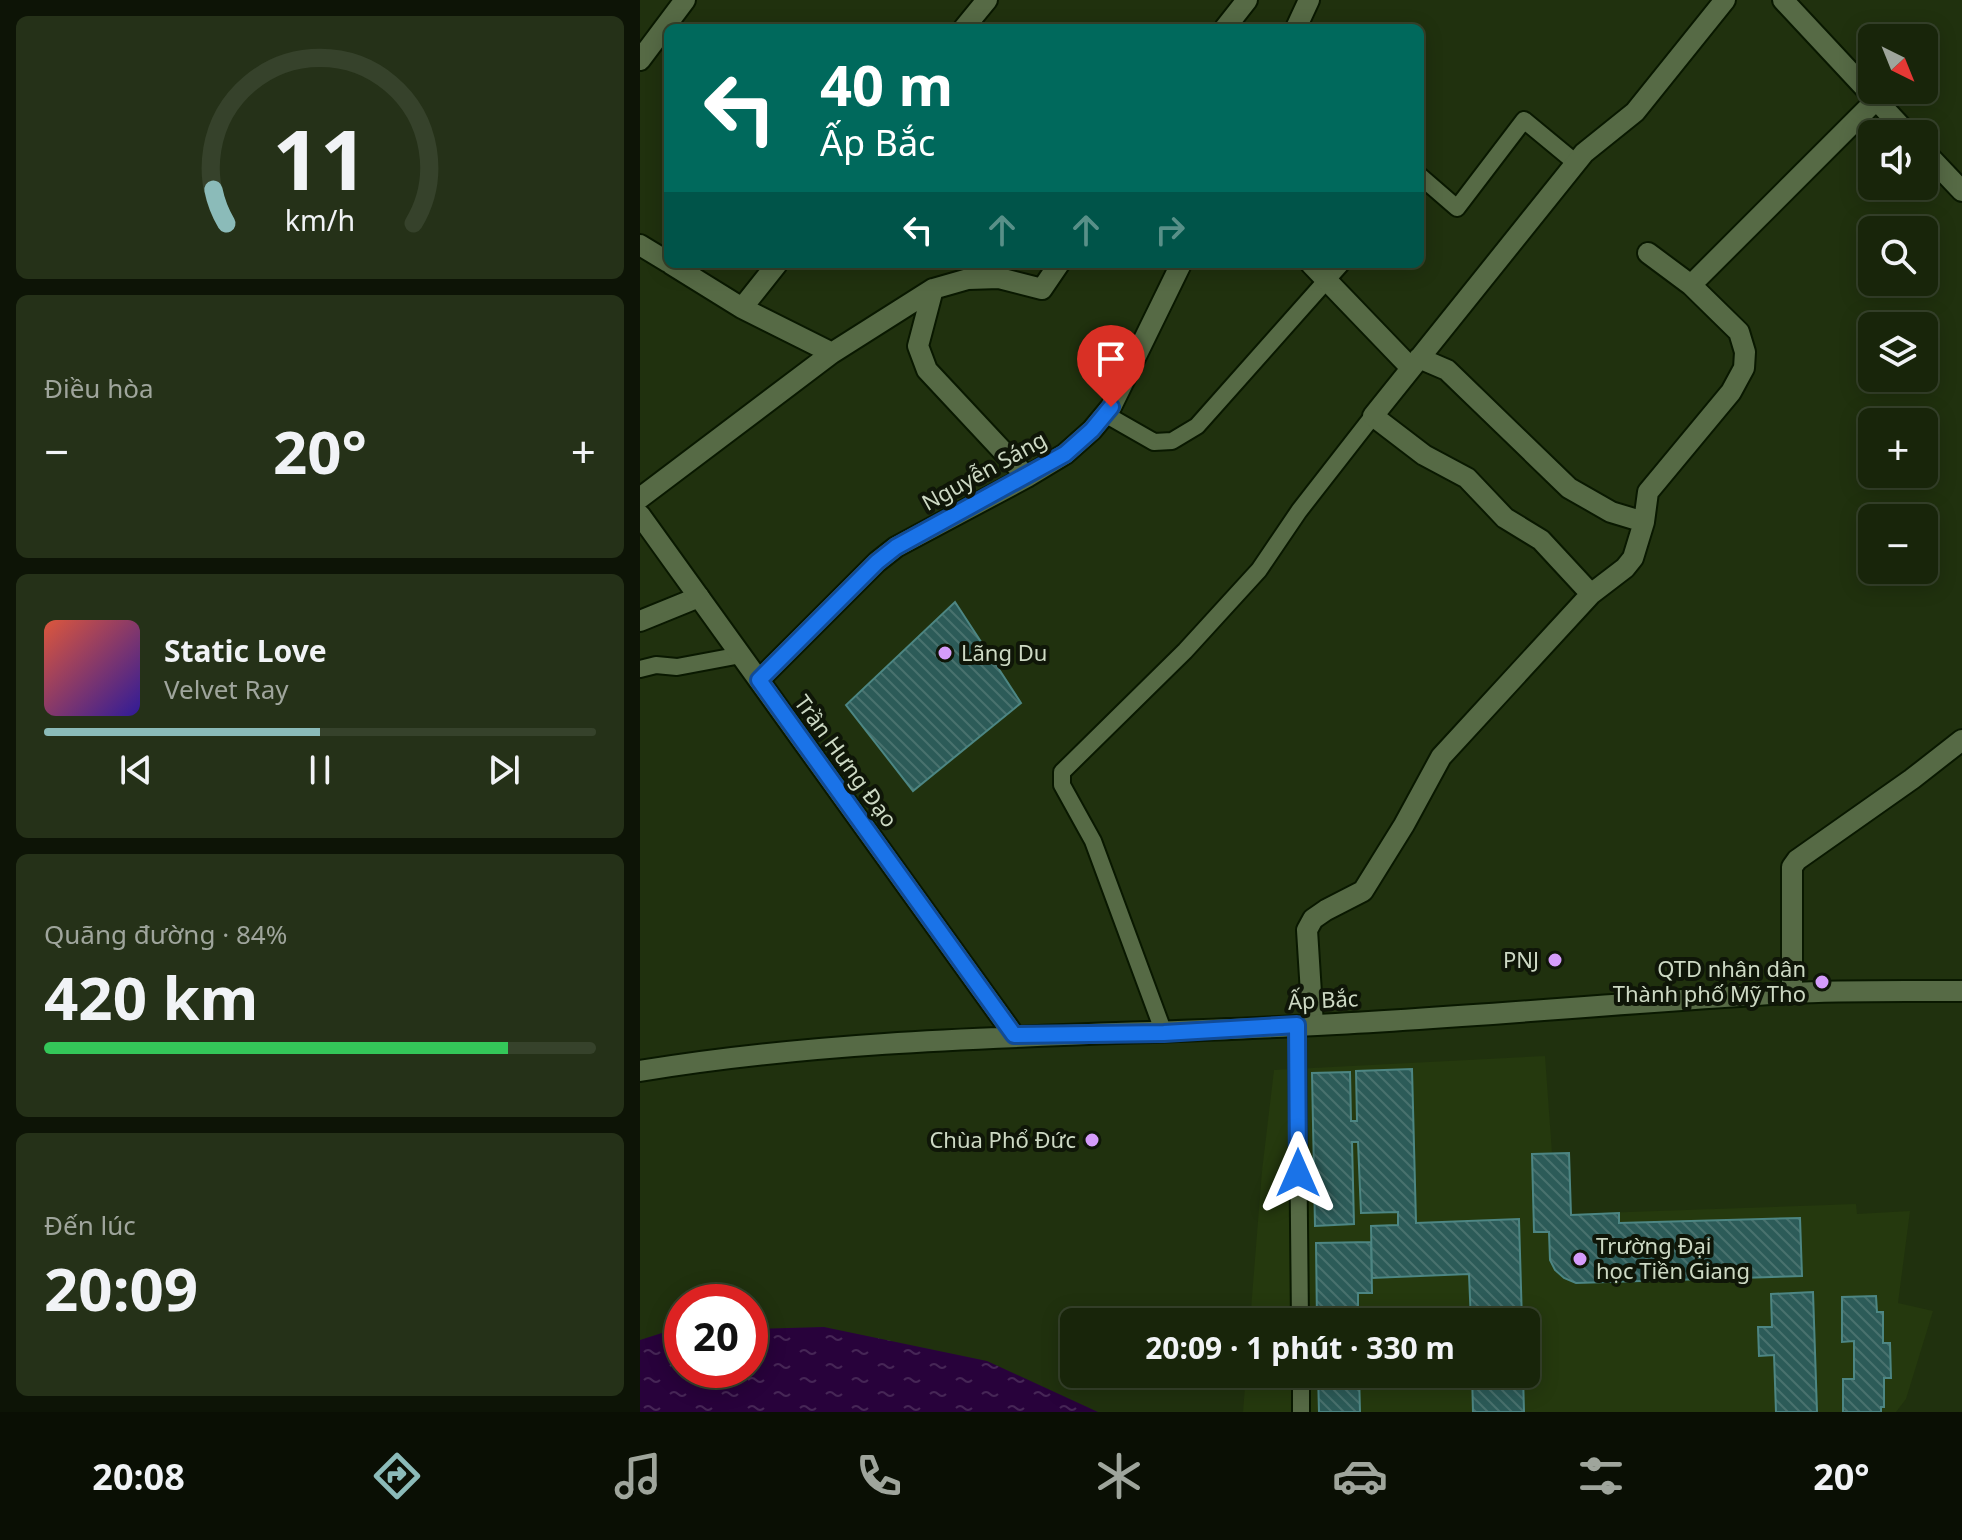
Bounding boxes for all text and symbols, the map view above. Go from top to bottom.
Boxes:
north arrow [1858,24,1938,104]
map controls [1858,24,1938,584]
text: 40 m [820,46,953,122]
icon: left [688,56,792,160]
text: 11 [272,100,368,213]
text: Ấp Bắc [820,118,935,167]
button: sound [1858,120,1938,200]
text: km/h [285,200,355,239]
icon: left [896,208,940,252]
icon: ahead [980,208,1024,252]
icon: ahead [1064,208,1108,252]
icon: right [1148,208,1192,252]
button: search [1858,216,1938,296]
button: layers [1858,312,1938,392]
pin [1077,325,1145,407]
icon: arrive [1089,337,1133,381]
text: Điều hòa [44,370,154,406]
button: + [1858,408,1938,488]
text: 20° [273,410,367,492]
text: − [44,421,69,481]
text: + [571,421,596,481]
street label: Nguyễn Sáng [916,423,1051,517]
button: − [1858,504,1938,584]
text: Static Love [164,630,327,671]
place label: Lãng Du [961,637,1047,667]
marker: Lãng Du [936,644,954,662]
text: Velvet Ray [164,671,289,707]
street label: Trần Hưng Đạo [788,688,905,833]
icon: previous [114,748,158,792]
icon: pause [298,748,342,792]
icon: next [482,748,526,792]
text: Quãng đường · 84% [44,916,287,952]
place label: PNJ [1503,944,1539,974]
marker: PNJ [1546,951,1564,969]
place label: QTD nhân dân Thành phố Mỹ Tho [1613,953,1806,1008]
text: 420 km [44,956,258,1038]
marker: QTD nhân dân Thành phố Mỹ Tho [1813,973,1831,991]
street label: Ấp Bắc [1287,982,1359,1016]
place label: Chùa Phổ Đức [929,1124,1076,1154]
marker: Chùa Phổ Đức [1083,1131,1101,1149]
position arrow [1256,1131,1340,1215]
text: Đến lúc [44,1207,136,1243]
place label: Trường Đại học Tiền Giang [1596,1230,1750,1285]
text: 20:09 [44,1247,198,1329]
marker: Trường Đại học Tiền Giang [1571,1250,1589,1268]
speed limit sign: 20 [664,1284,768,1388]
text: 20:09 · 1 phút · 330 m [1145,1327,1455,1368]
icon: directions [369,1448,425,1504]
icon: music [610,1448,666,1504]
icon: phone [851,1448,907,1504]
icon: climate [1091,1448,1147,1504]
icon: car [1332,1448,1388,1504]
icon: filters [1573,1448,1629,1504]
text: 20:08 [92,1452,185,1501]
text: 20° [1813,1452,1870,1501]

